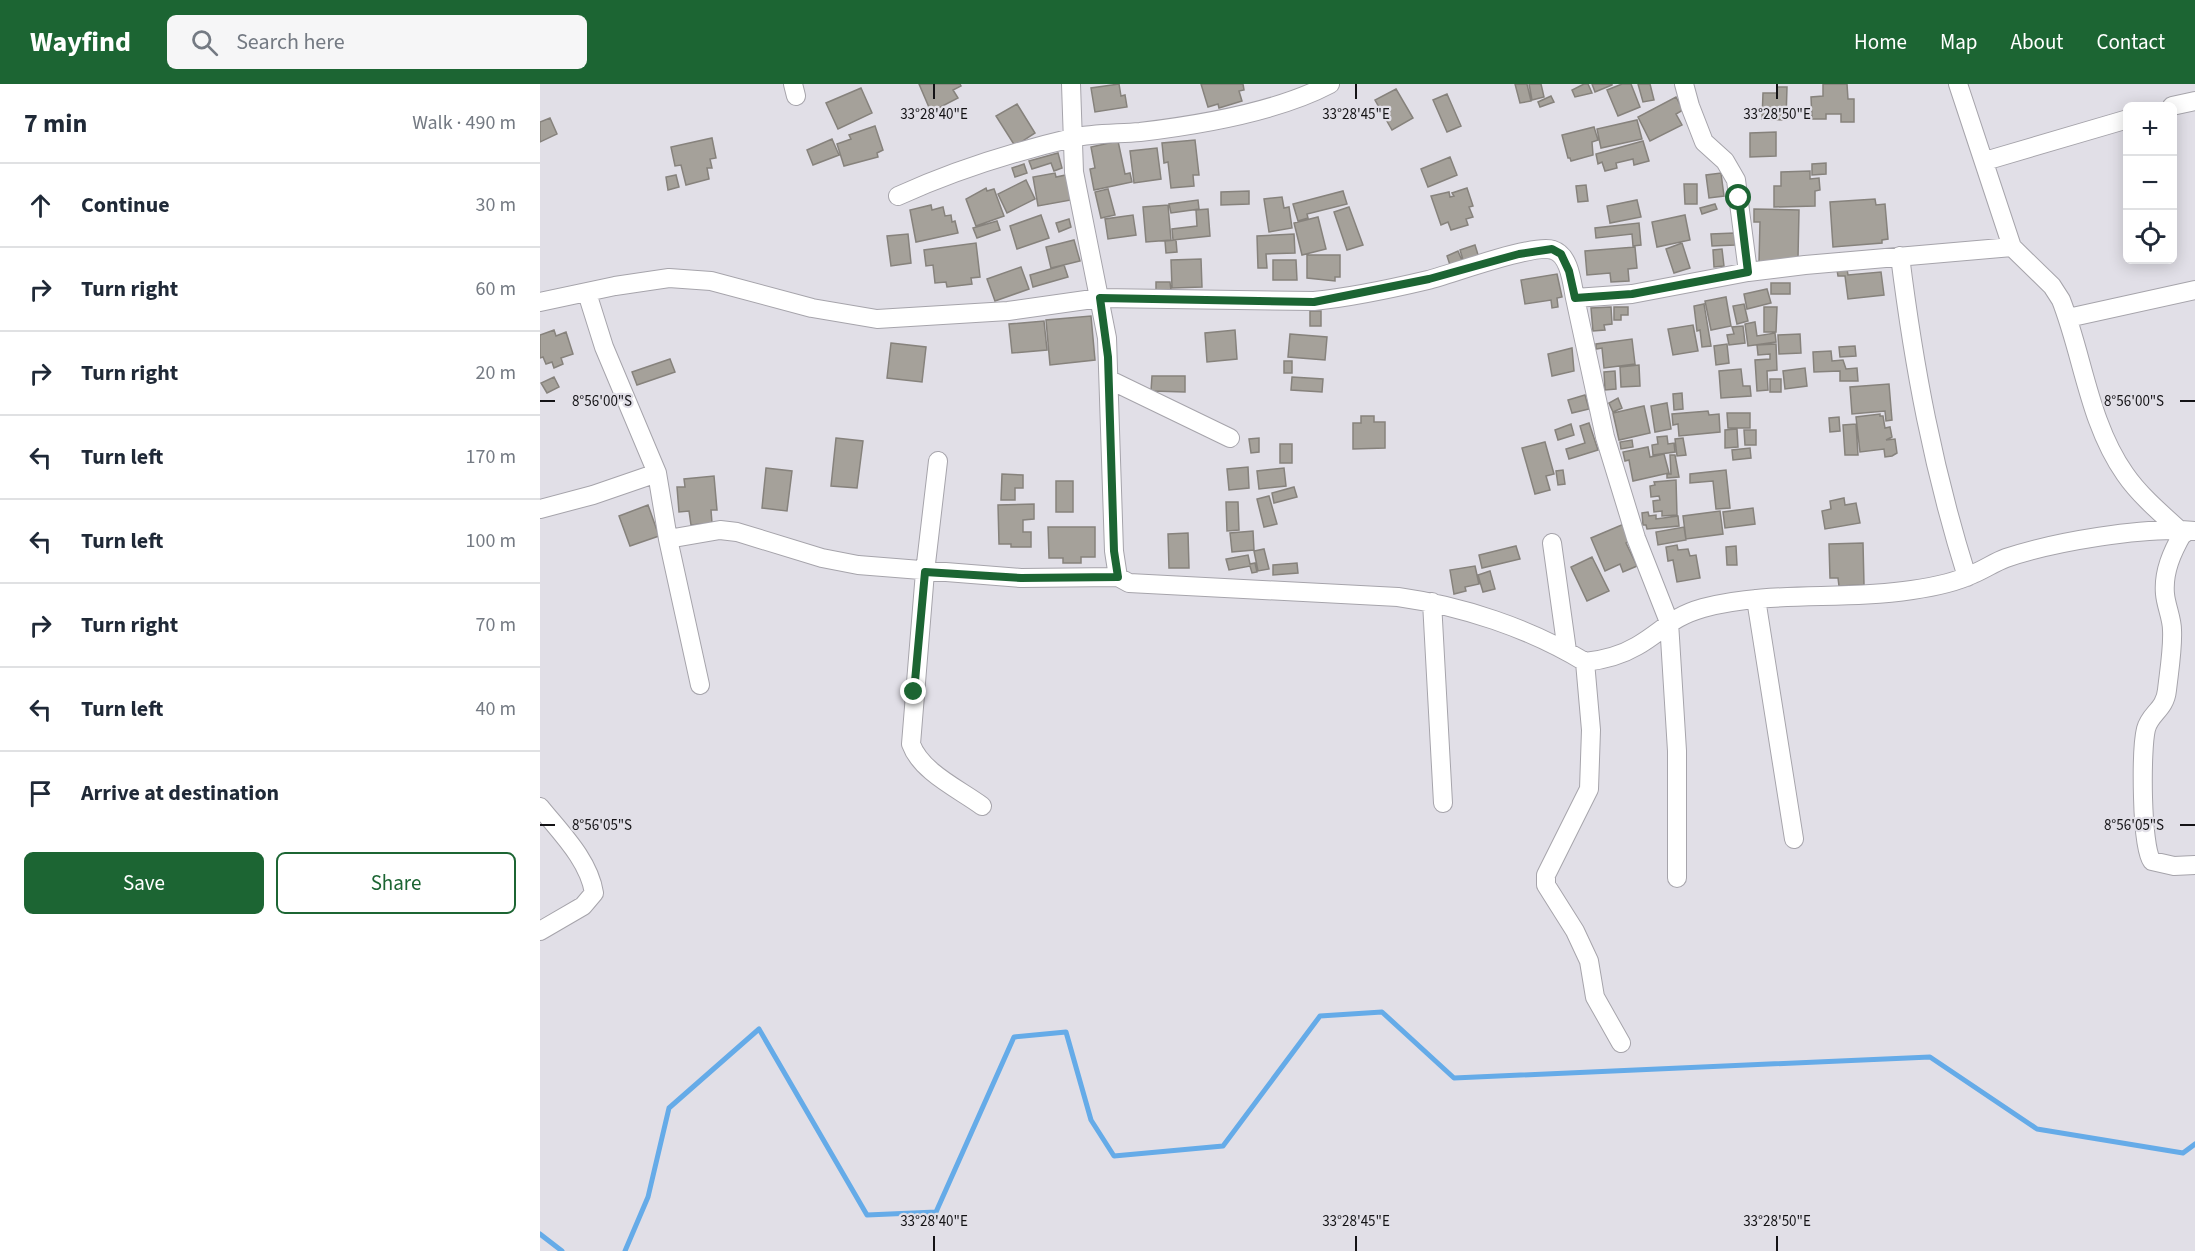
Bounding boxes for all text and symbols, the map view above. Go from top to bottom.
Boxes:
search box [167,15,587,69]
text: Wayfind [30,22,131,62]
icon: search [188,26,221,59]
text: Search here [236,26,345,58]
text: Home [1854,27,1907,57]
text: Map [1940,27,1978,57]
text: About [2011,27,2063,57]
text: Contact [2096,27,2165,57]
map controls [2123,102,2177,264]
button: + [2123,102,2177,156]
text: 33°28'40"E [900,104,968,125]
text: 33°28'45"E [1322,104,1390,125]
text: 33°28'50"E [1743,104,1811,125]
text: 7 min [24,105,87,142]
text: Walk · 490 m [412,109,516,137]
button: − [2123,156,2177,210]
route start [1725,184,1751,210]
icon: ahead [24,189,57,222]
text: Continue [81,189,170,221]
text: 30 m [476,191,516,219]
button: locate [2123,210,2177,264]
icon: right [24,273,57,306]
text: Turn right [81,273,178,305]
text: 60 m [476,275,516,303]
icon: right [24,357,57,390]
text: Turn right [81,357,178,389]
text: 20 m [476,359,516,387]
text: 8°56'00"S [572,391,632,412]
text: 8°56'00"S [2104,391,2164,412]
icon: left [24,441,57,474]
text: Turn left [81,441,163,473]
text: 170 m [466,443,516,471]
icon: left [24,525,57,558]
text: Turn left [81,525,163,557]
text: 100 m [466,527,516,555]
icon: right [24,609,57,642]
text: Turn right [81,609,178,641]
text: 70 m [476,611,516,639]
route end [900,678,926,704]
icon: left [24,693,57,726]
text: Turn left [81,693,163,725]
text: 40 m [476,695,516,723]
icon: arrive [24,777,57,810]
text: Arrive at destination [81,777,279,809]
text: 8°56'05"S [572,815,632,836]
text: 8°56'05"S [2104,815,2164,836]
button: Save [24,852,264,914]
button: Share [276,852,516,914]
text: 33°28'40"E [900,1211,968,1232]
text: 33°28'45"E [1322,1211,1390,1232]
text: 33°28'50"E [1743,1211,1811,1232]

